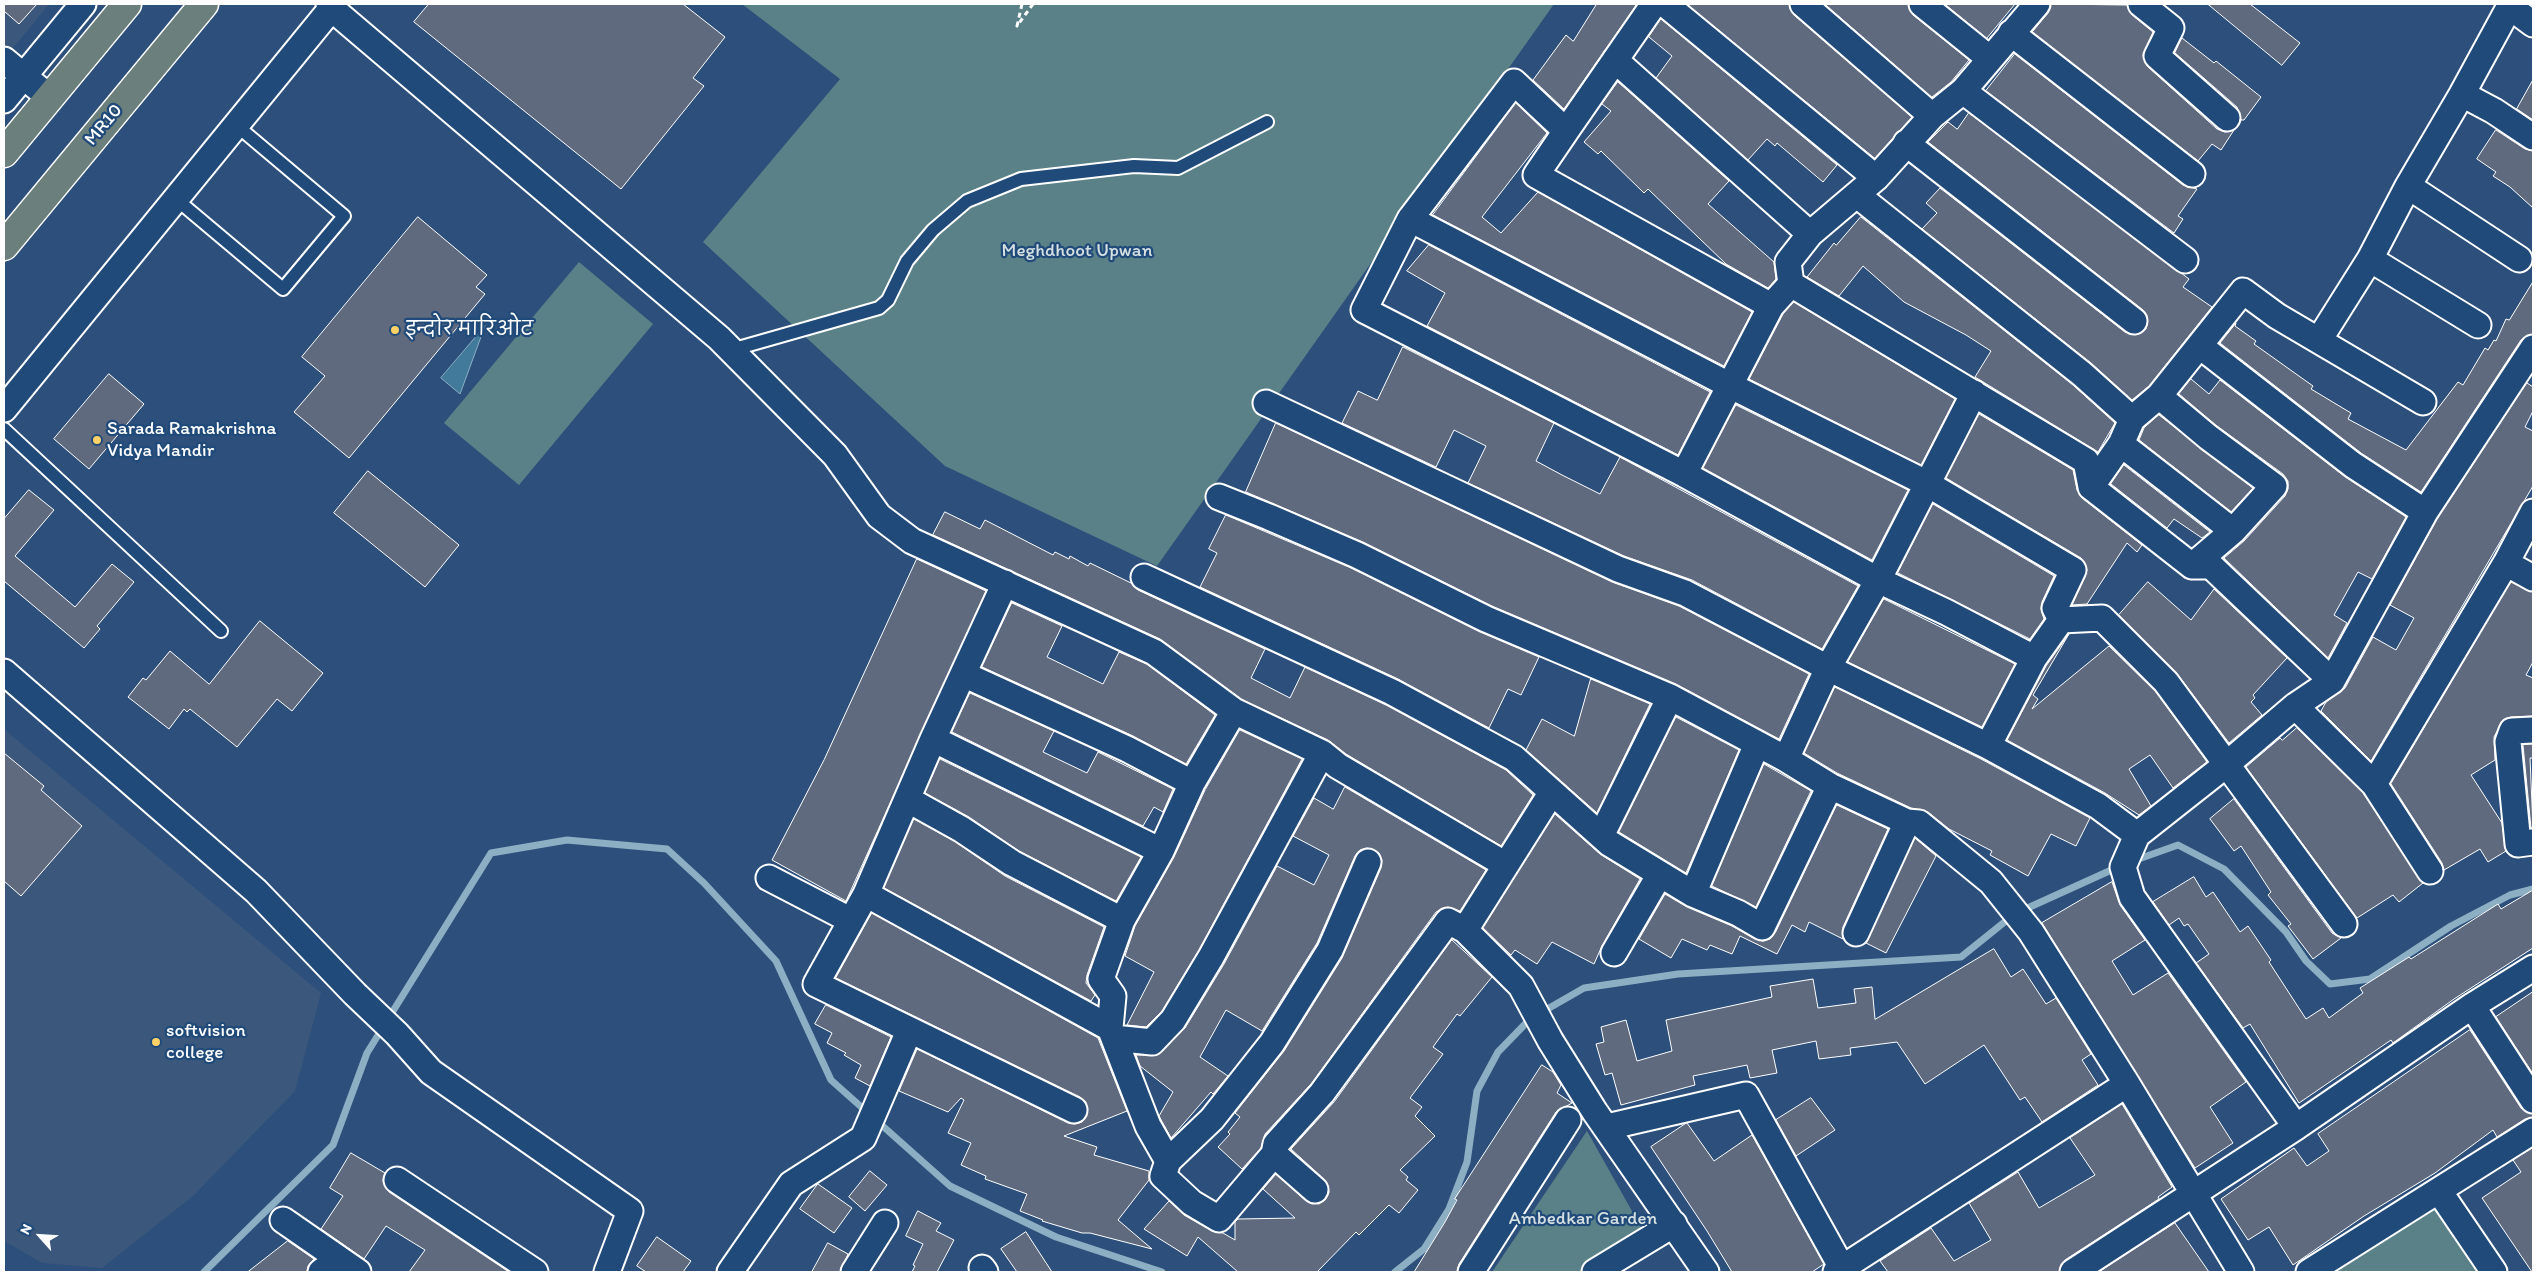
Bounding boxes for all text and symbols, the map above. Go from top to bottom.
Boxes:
street label: MR10 [80,100,128,150]
park label: Meghdhoot Upwan [1002,240,1152,262]
place label: इन्दोर मारिओट [405,319,533,341]
marker: इन्दोर मारिओट [389,324,401,336]
place label: Sarada Ramakrishna Vidya Mandir [107,418,276,462]
marker: Sarada Ramakrishna Vidya Mandir [91,434,103,446]
place label: softvision college [166,1020,246,1064]
marker: softvision college [150,1036,162,1048]
park label: Ambedkar Garden [1509,1208,1657,1230]
north arrow [15,1211,65,1261]
text: N [16,1221,36,1237]

